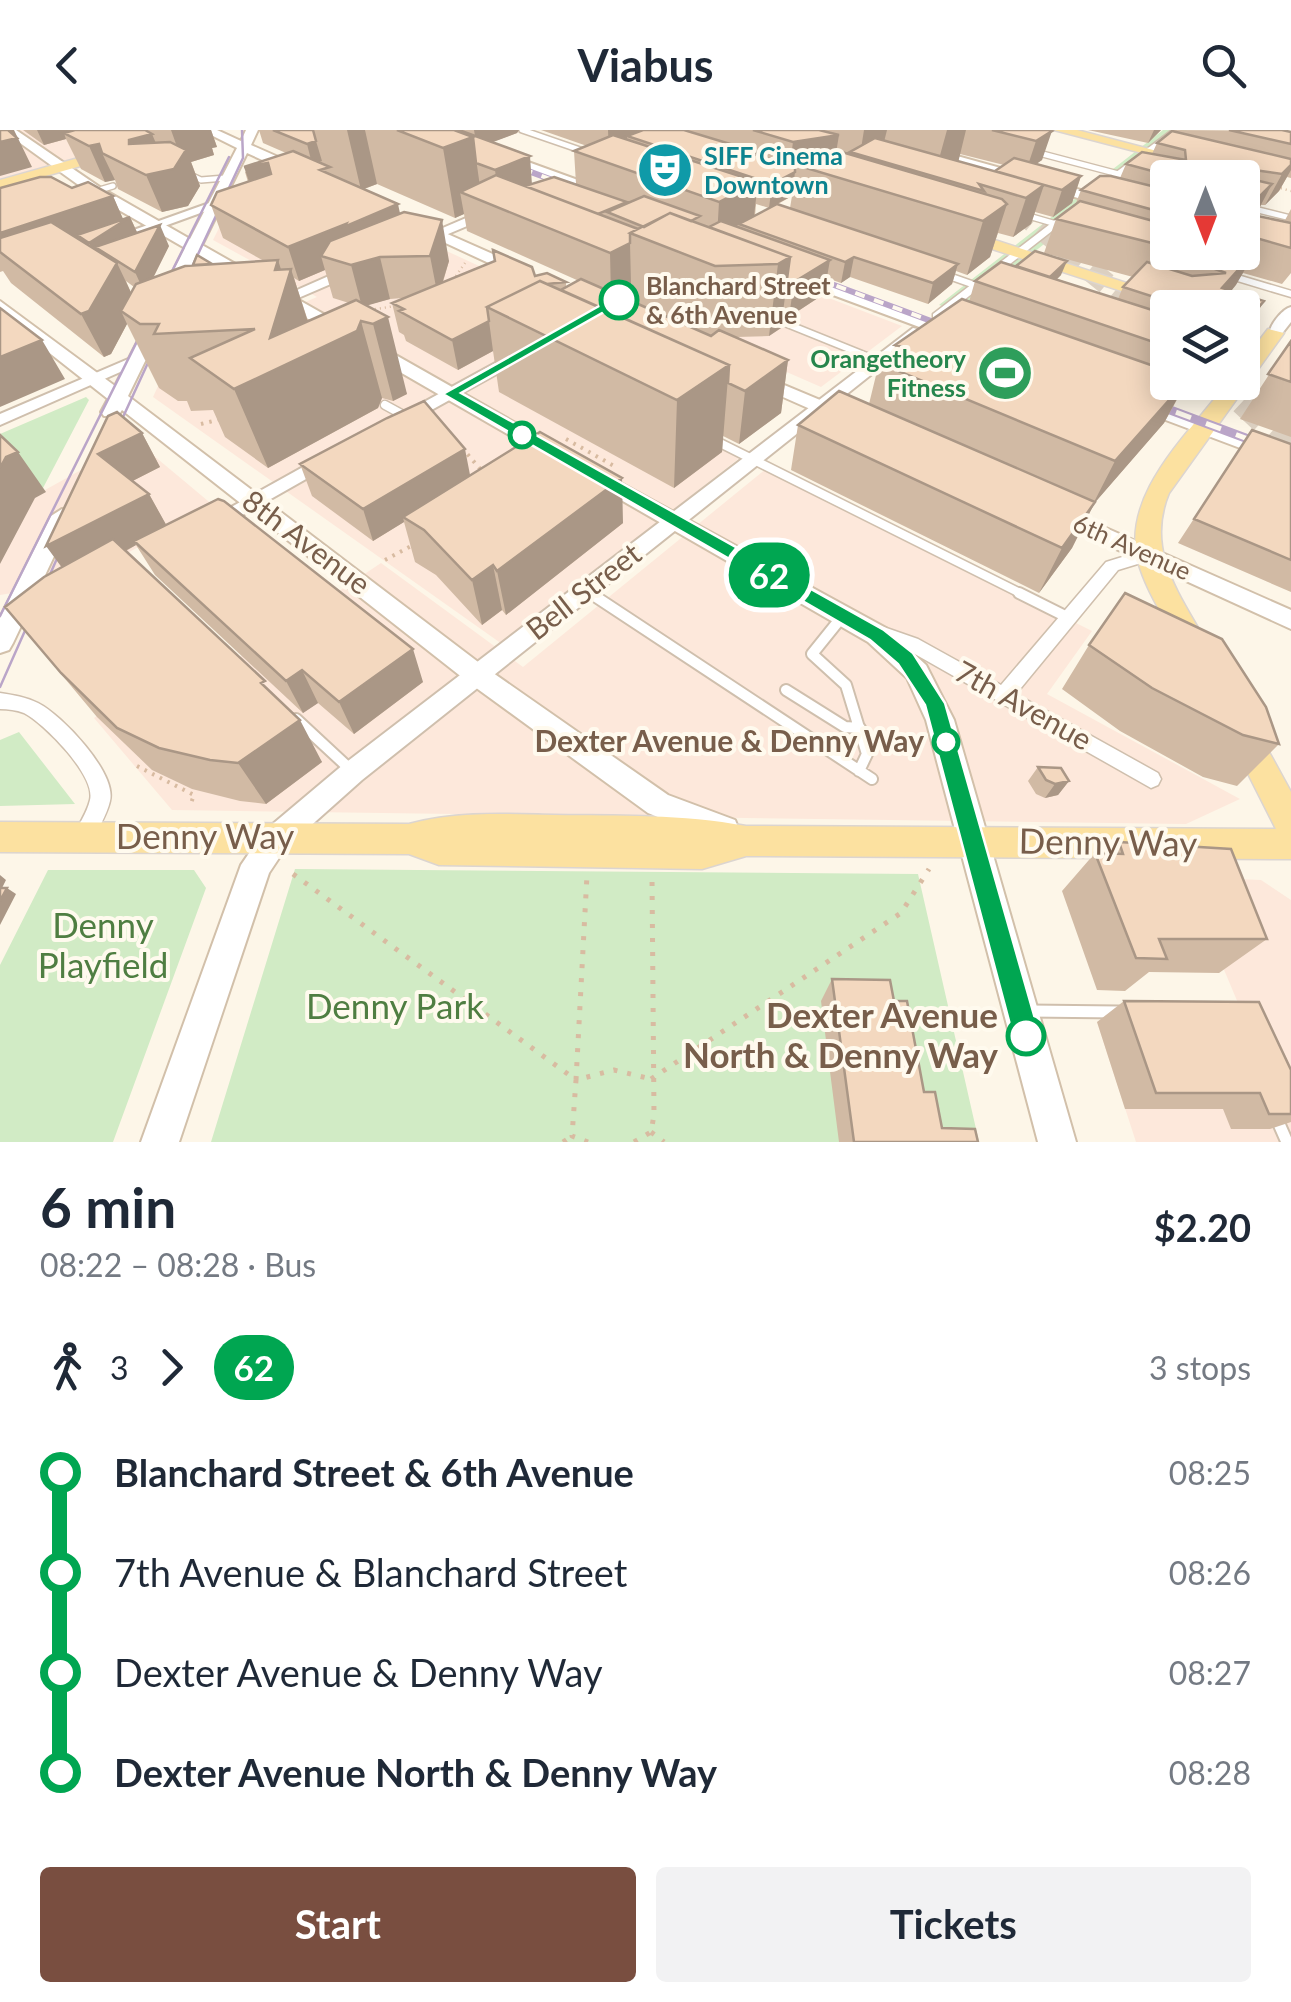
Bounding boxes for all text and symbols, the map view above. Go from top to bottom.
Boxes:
icon: back [40,38,95,93]
text: Viabus [577,38,714,92]
icon: search [1196,38,1251,93]
theatre icon: SIFF Cinema Downtown [635,140,695,200]
place label: SIFF Cinema Downtown [704,140,843,199]
north arrow [1150,160,1260,270]
map controls [1150,160,1260,400]
place label: Blanchard Street & 6th Avenue [646,270,831,329]
marker: Blanchard Street & 6th Avenue [600,281,638,319]
button: layers [1150,290,1260,400]
place label: Orangetheory Fitness [810,343,967,402]
sports icon: Orangetheory Fitness [975,343,1035,403]
unlabelled marker [509,422,535,448]
street label: 8th Avenue [236,482,378,601]
street label: 6th Avenue [1069,507,1196,585]
street label: Bell Street [518,534,648,646]
line badge: 62 [724,542,814,608]
text: 62 [749,554,789,596]
street label: 7th Avenue [949,652,1099,757]
place label: Dexter Avenue & Denny Way [534,722,924,758]
marker: Dexter Avenue & Denny Way [933,729,959,755]
street label: Denny Way [116,814,294,856]
street label: Denny Way [1018,818,1198,864]
park label: Denny Playfield [38,903,168,985]
park label: Denny Park [306,984,484,1026]
place label: Dexter Avenue North & Denny Way [683,993,999,1075]
marker: Dexter Avenue North & Denny Way [1007,1017,1045,1055]
text: 6 min [40,1174,176,1240]
text: $2.20 [1154,1204,1251,1250]
text: 08:22 – 08:28 · Bus [40,1245,316,1284]
icon: walk [40,1340,95,1395]
icon: forward [144,1340,199,1395]
text: 62 [234,1346,274,1388]
text: 3 [110,1348,129,1387]
text: 3 stops [1149,1348,1251,1387]
text: Blanchard Street & 6th Avenue [114,1449,634,1495]
text: 08:25 [1169,1453,1251,1492]
text: 7th Avenue & Blanchard Street [114,1549,627,1595]
text: 08:26 [1169,1553,1251,1592]
text: Dexter Avenue & Denny Way [114,1649,603,1695]
text: 08:27 [1169,1653,1251,1692]
text: Dexter Avenue North & Denny Way [114,1749,717,1795]
text: 08:28 [1169,1753,1251,1792]
button: Start [40,1867,636,1982]
button: Tickets [656,1867,1251,1982]

